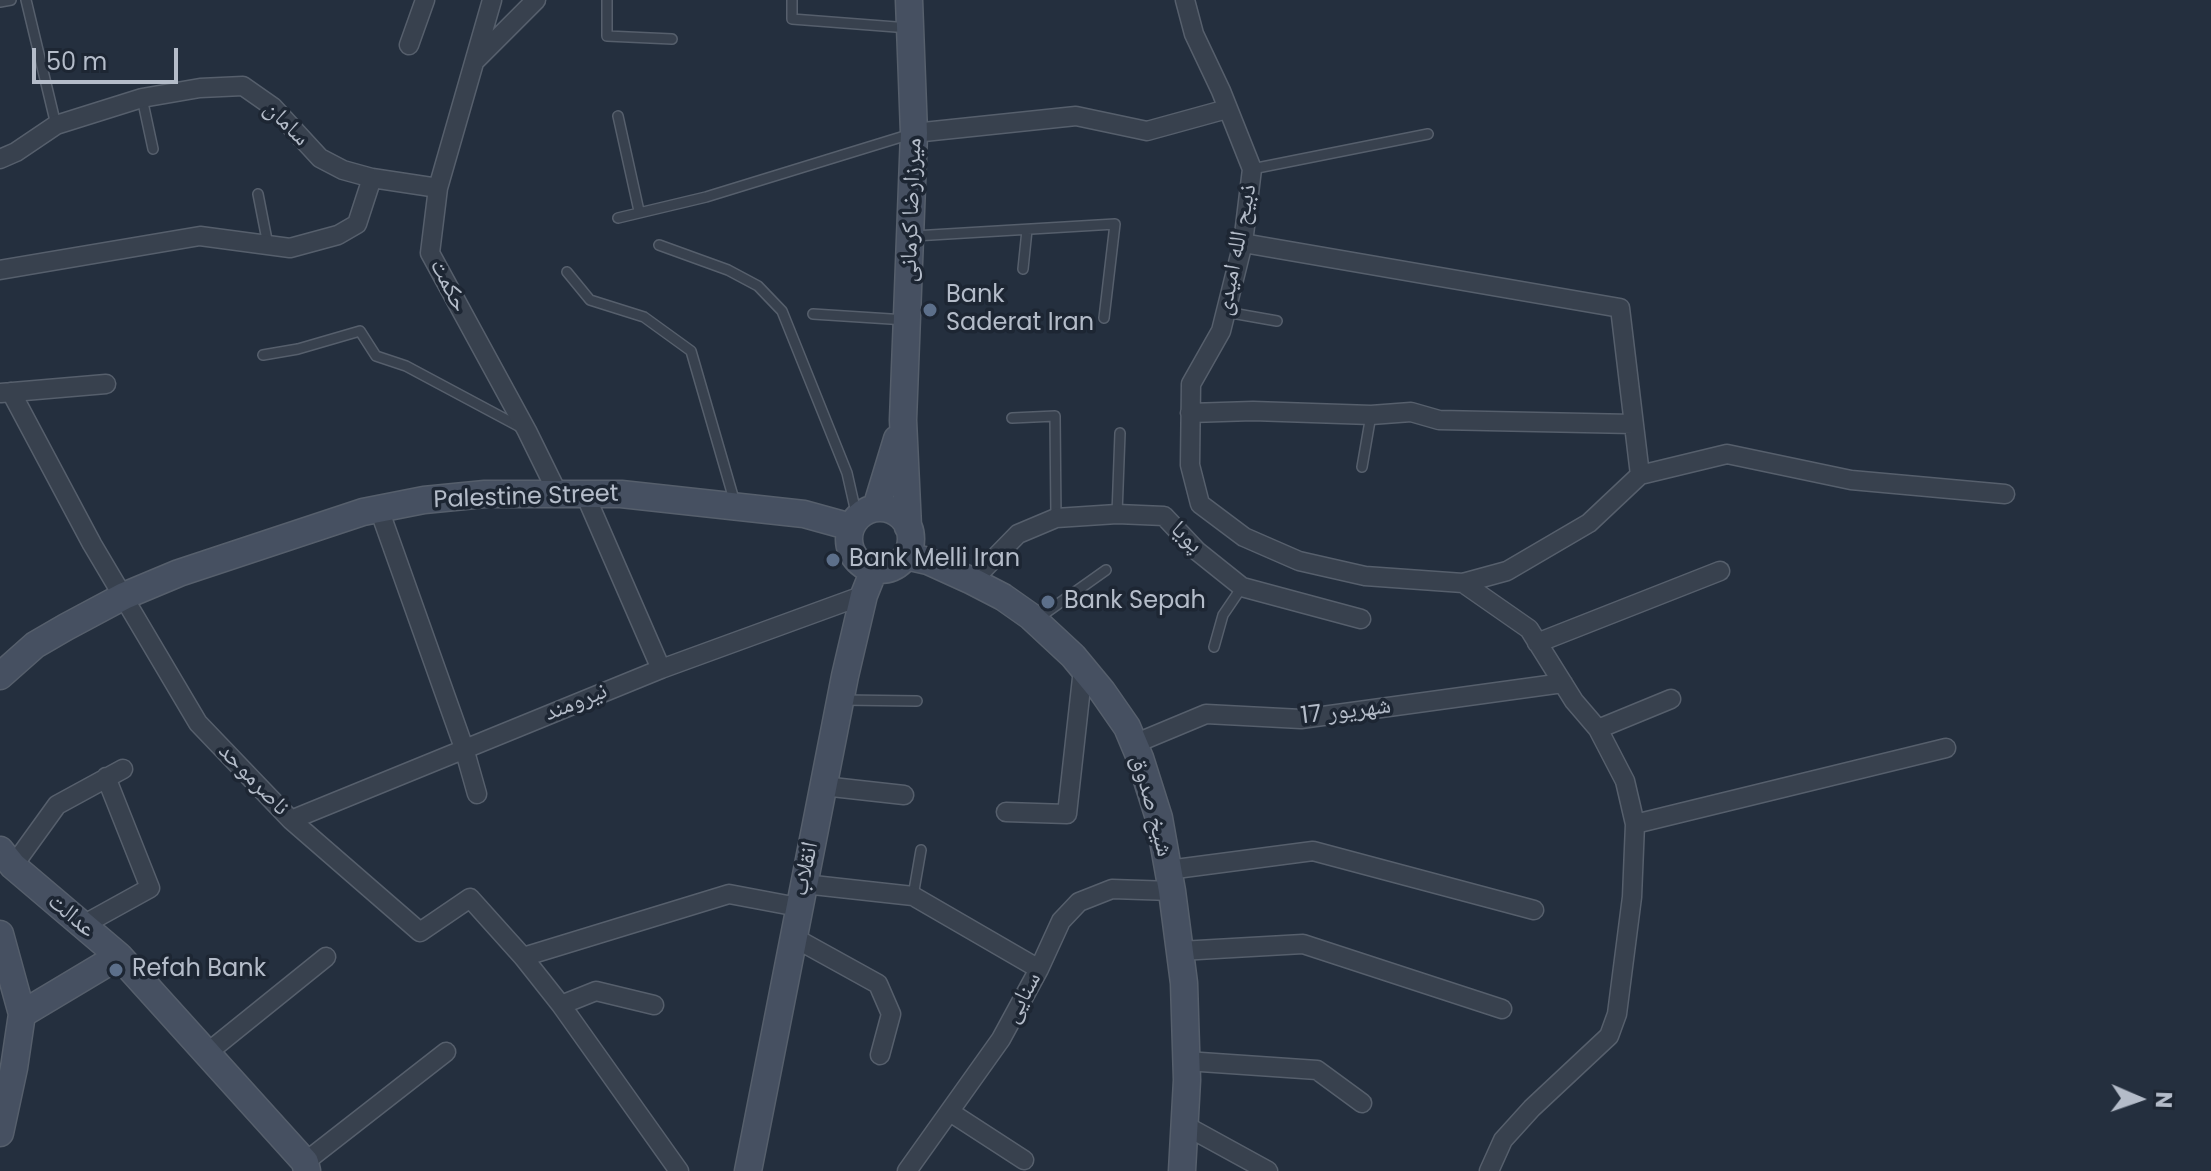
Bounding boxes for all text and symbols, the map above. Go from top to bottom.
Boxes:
scale bar [36,32,182,82]
text: 50 m [46,45,107,78]
street label: سامان [257,95,315,153]
street label: میرزارضا کرمانی [895,137,929,283]
street label: ذبیح الله امیدی [1210,182,1264,318]
street label: حکمت [423,255,473,317]
place label: Bank Saderat Iran [946,282,1094,338]
marker: Bank Saderat Iran [921,301,939,319]
street label: Palestine Street [433,480,619,516]
street label: پویا [1164,516,1208,560]
place label: Bank Melli Iran [849,546,1020,574]
marker: Bank Melli Iran [824,551,842,569]
place label: Bank Sepah [1064,588,1206,616]
marker: Bank Sepah [1039,593,1057,611]
street label: نیرومند [540,677,612,729]
street label: 17 شهریور [1299,692,1393,732]
street label: ناصرموحد [211,738,295,822]
street label: شیخ صدوق [1124,752,1178,860]
street label: انقلاب [786,839,826,899]
street label: عدالت [41,888,101,944]
place label: Refah Bank [132,956,266,984]
marker: Refah Bank [107,961,125,979]
street label: سنایی [998,968,1048,1028]
north arrow [2099,1059,2179,1139]
text: N [2148,1091,2179,1109]

